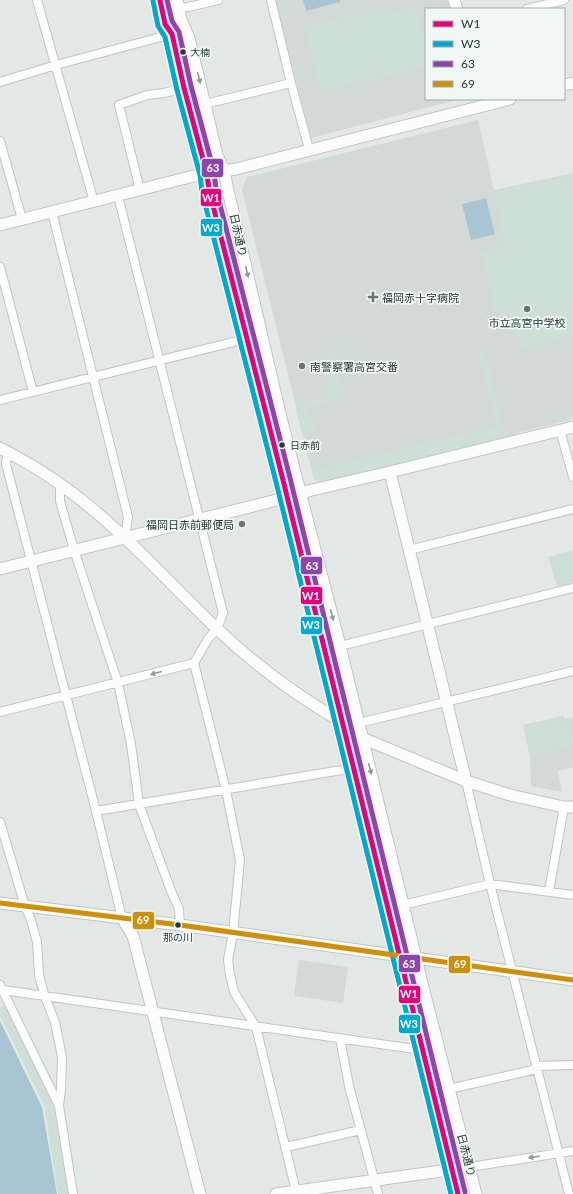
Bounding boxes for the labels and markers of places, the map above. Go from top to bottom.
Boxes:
place label: 大楠 [190,46,210,58]
marker: 大楠 [178,47,188,57]
marker: 福岡赤十字病院 [367,291,379,303]
place label: 福岡赤十字病院 [382,291,459,304]
marker: 市立高宮中学校 [522,304,532,314]
place label: 市立高宮中学校 [489,316,566,329]
place label: 南警察署高宮交番 [310,360,398,373]
marker: 南警察署高宮交番 [297,361,307,371]
place label: 日赤前 [290,439,320,451]
marker: 日赤前 [277,440,287,450]
place label: 福岡日赤前郵便局 [146,518,234,531]
marker: 福岡日赤前郵便局 [237,519,247,529]
marker: 那の川 [173,920,183,930]
place label: 那の川 [163,931,193,943]

